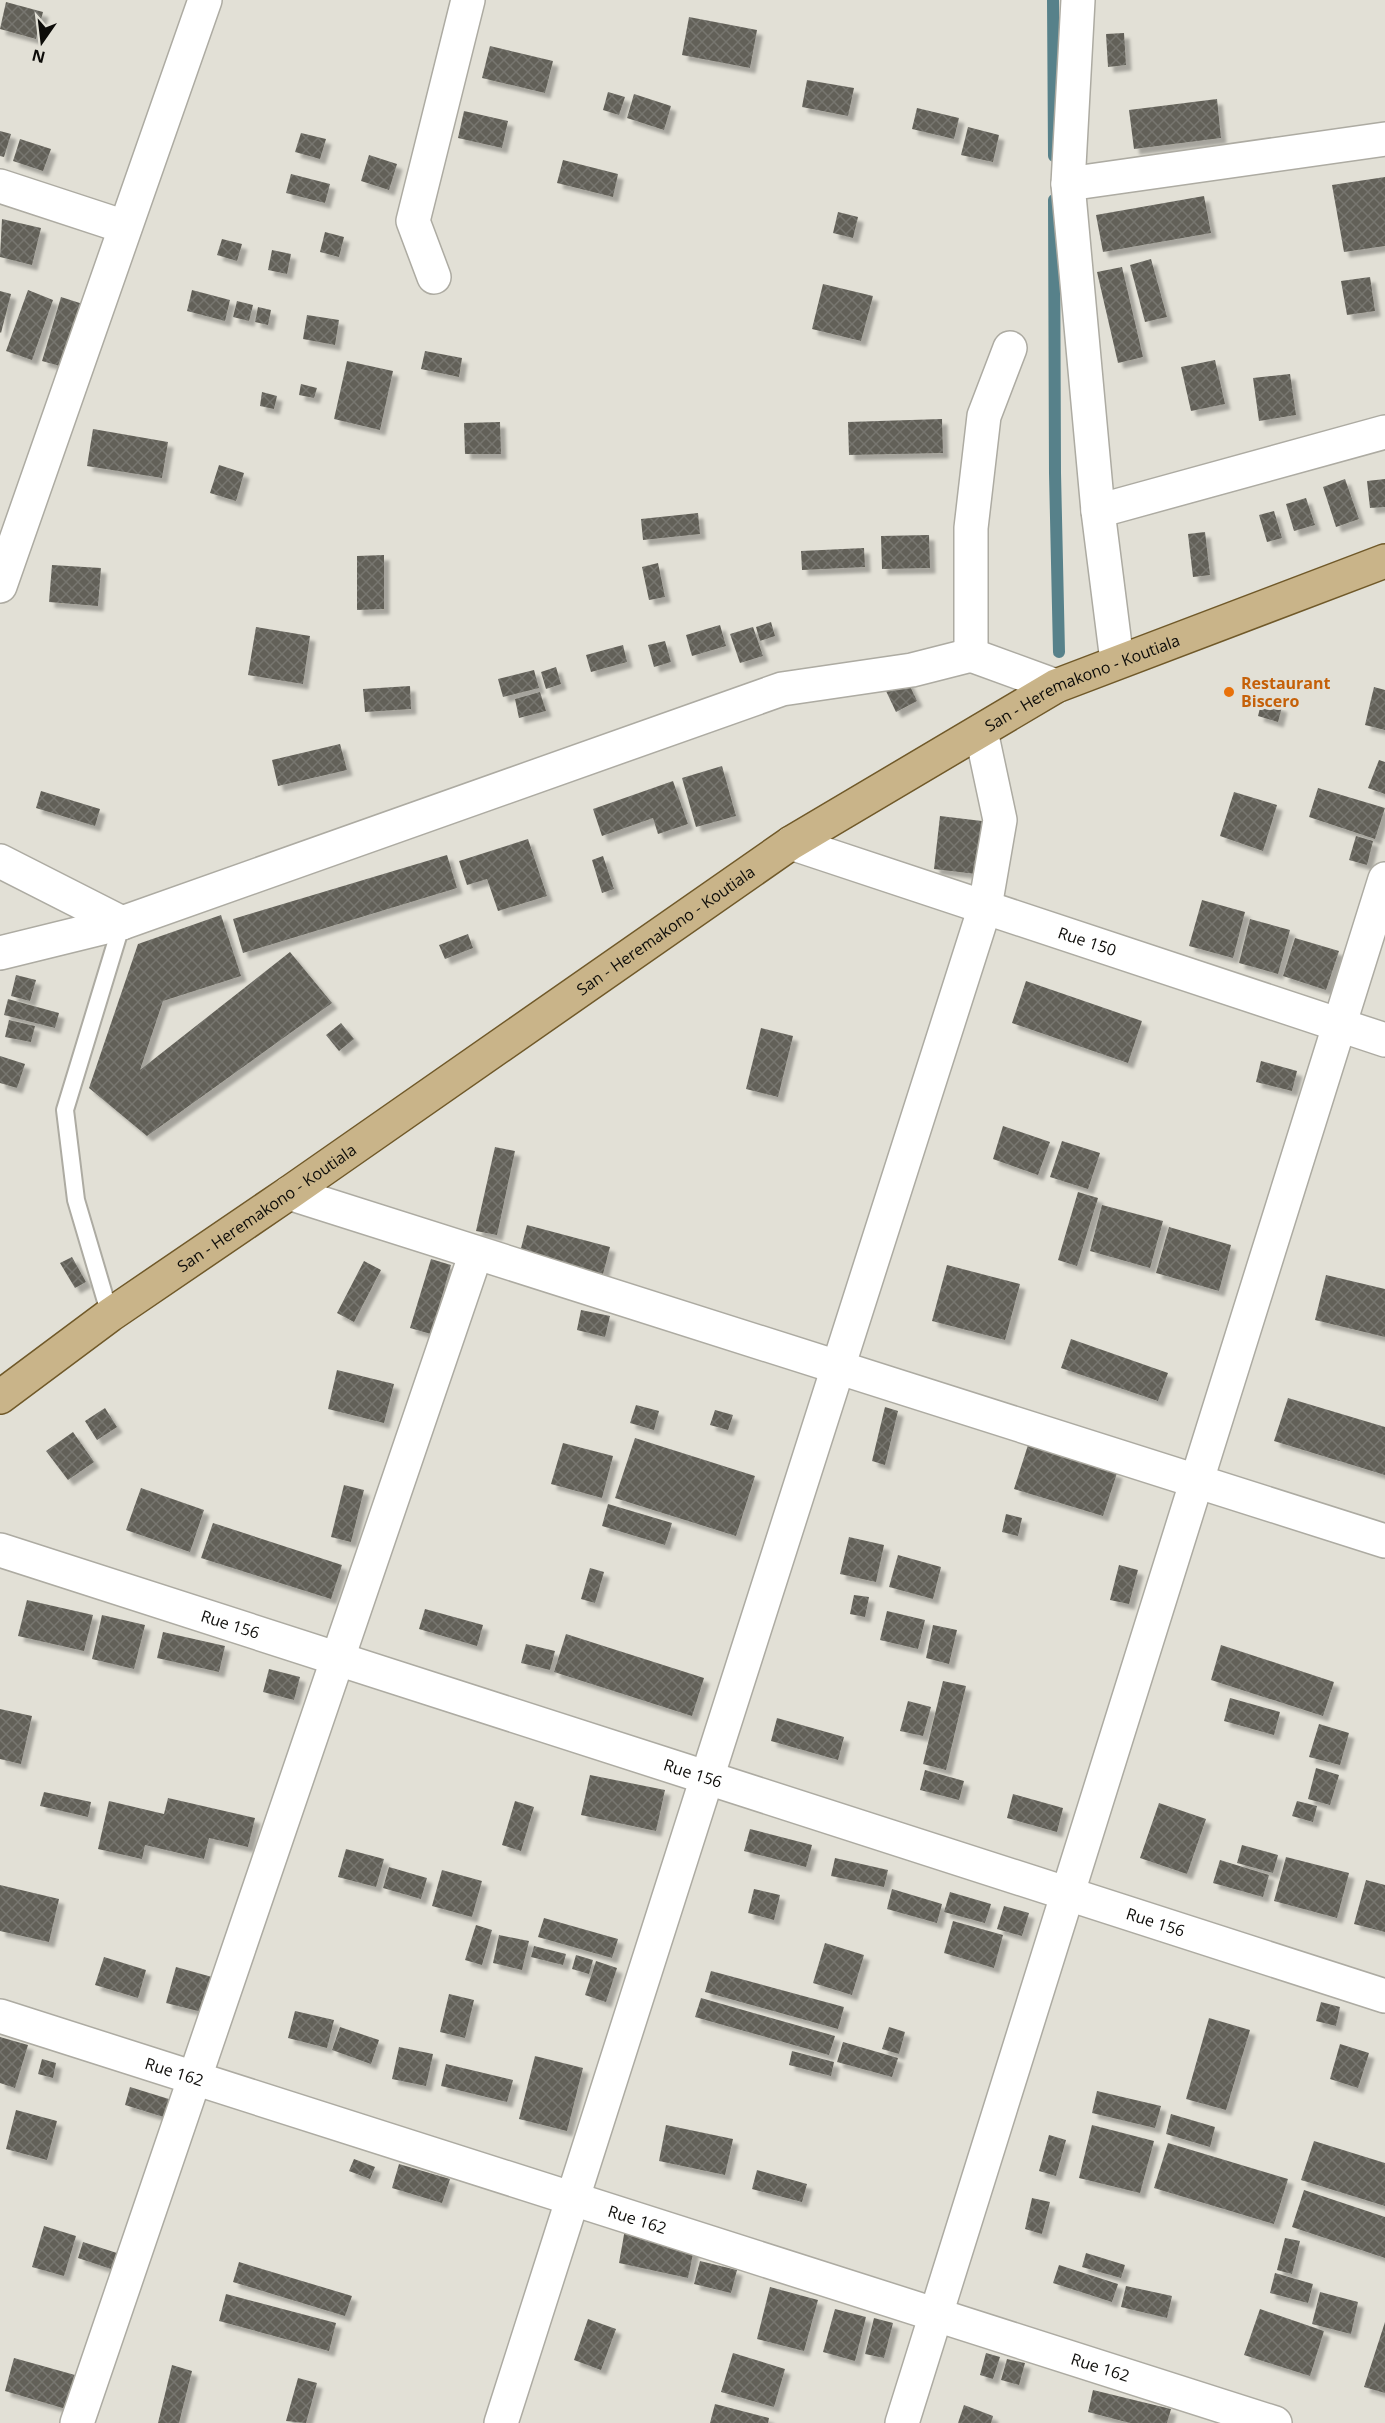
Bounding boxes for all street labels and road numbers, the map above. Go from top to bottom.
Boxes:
street label: San - Heremakono - Koutiala [981,629,1183,737]
street label: San - Heremakono - Koutiala [572,861,759,1000]
street label: Rue 150 [1055,921,1119,961]
street label: San - Heremakono - Koutiala [173,1138,361,1277]
street label: Rue 156 [198,1604,262,1644]
street label: Rue 156 [661,1753,725,1793]
street label: Rue 156 [1123,1902,1188,1942]
street label: Rue 162 [142,2052,206,2091]
street label: Rue 162 [605,2200,669,2239]
street label: Rue 162 [1068,2348,1132,2387]

